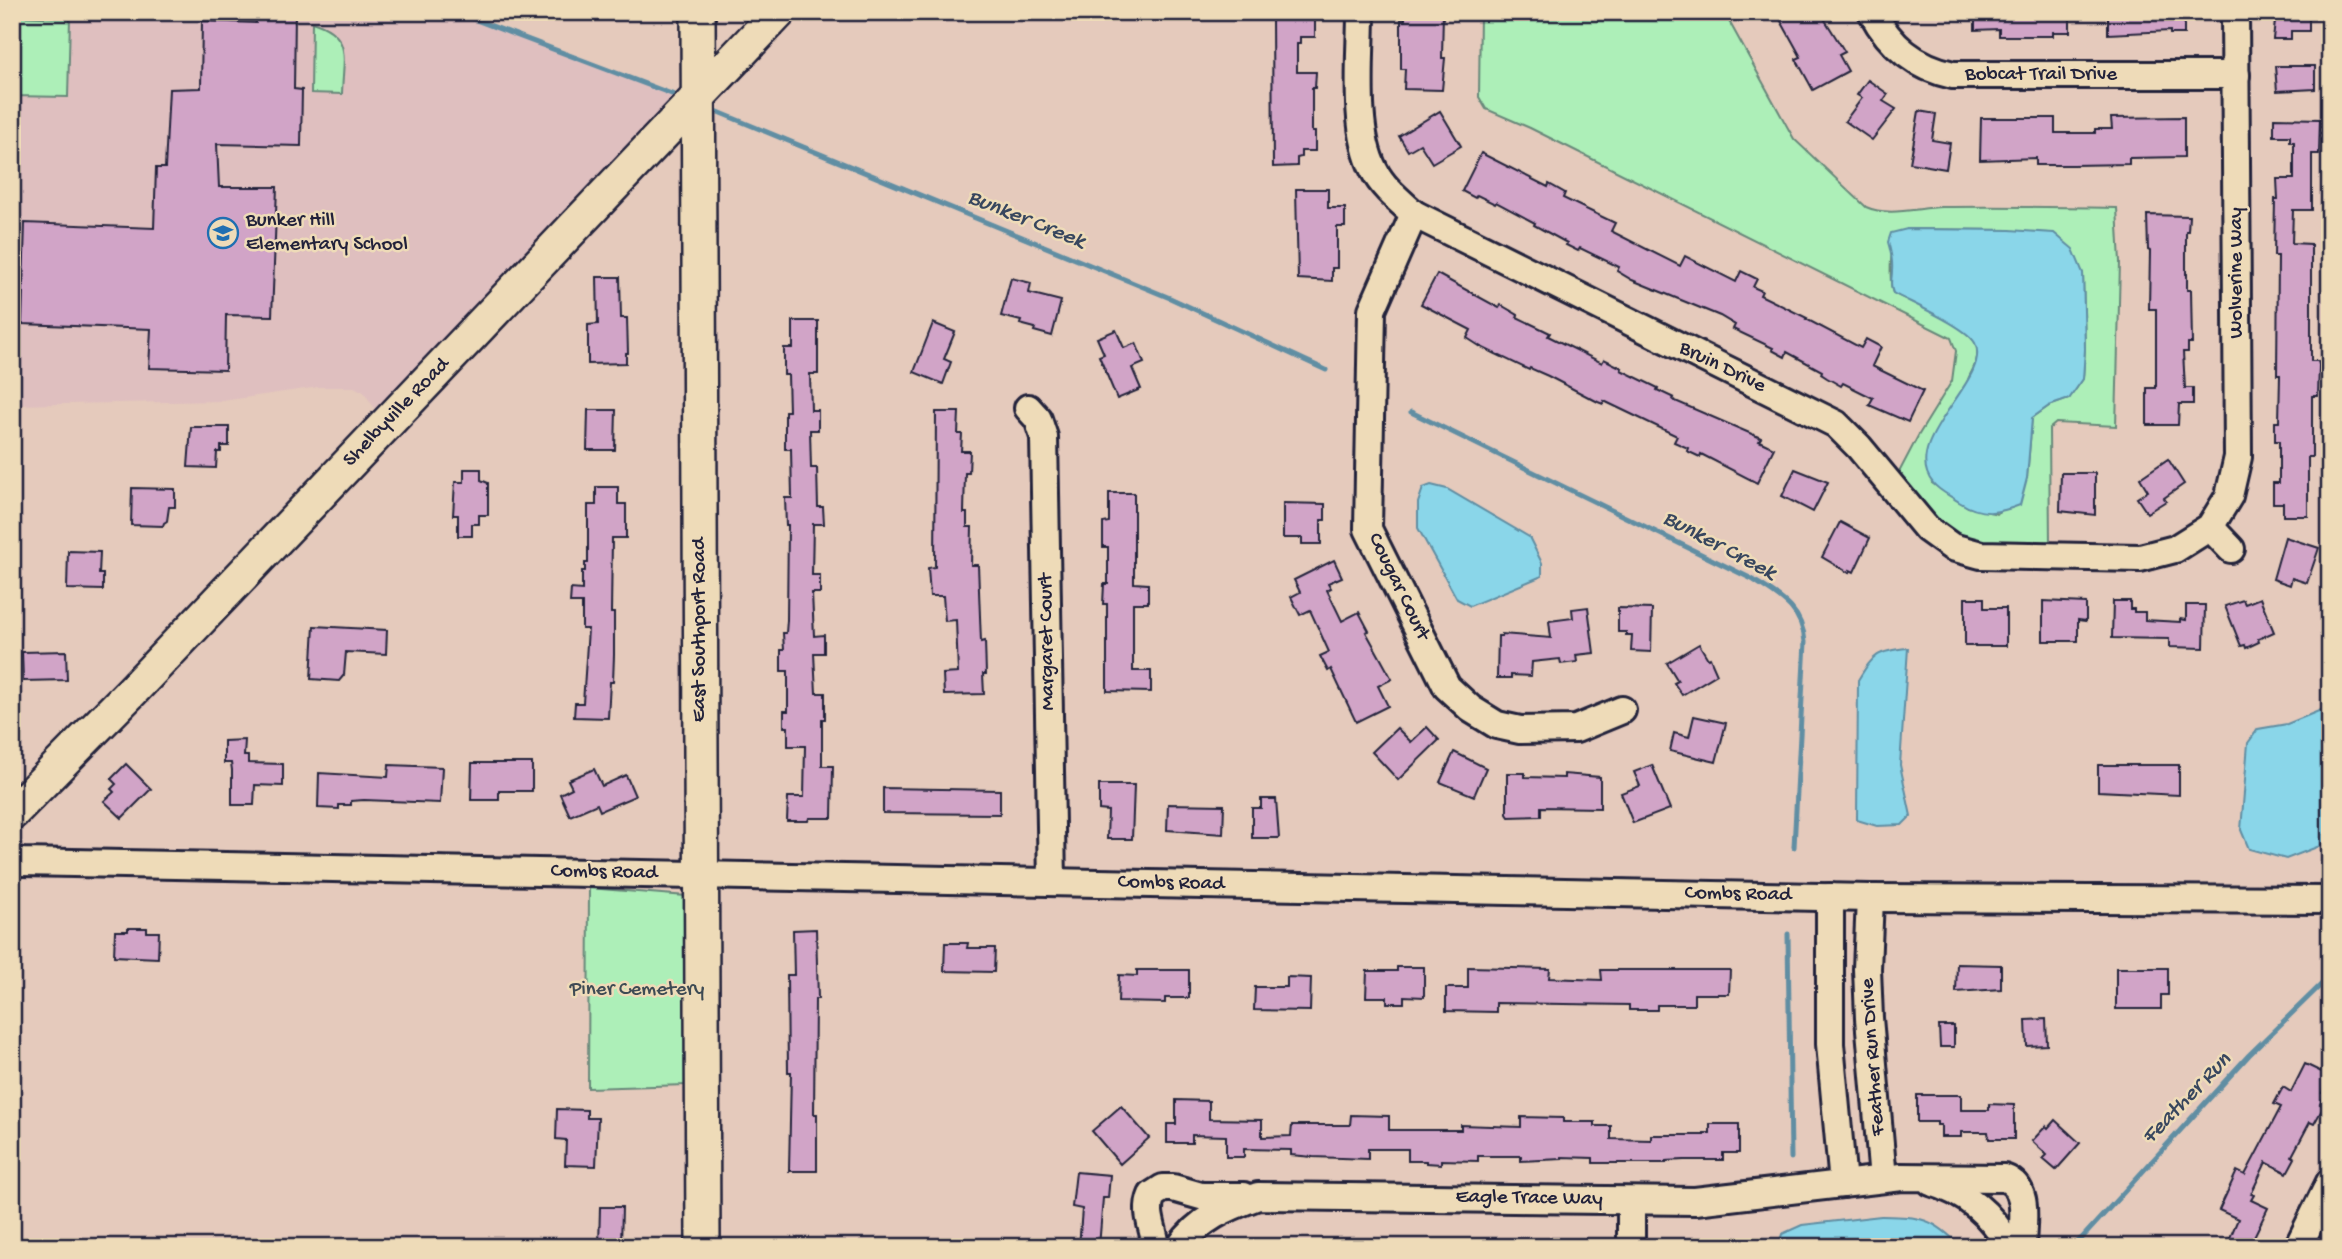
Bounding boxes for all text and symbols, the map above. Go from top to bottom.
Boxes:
street label: Bobcat Trail Drive [1964,63,2118,88]
water label: Bunker Creek [964,184,1091,257]
street label: Wolverine Way [2225,207,2250,339]
place label: Bunker Hill Elementary School [245,209,408,258]
school or university icon: Bunker Hill Elementary School [206,216,240,250]
street label: Bruin Drive [1674,336,1770,400]
street label: Shelbyville Road [338,352,457,473]
water label: Bunker Creek [1658,505,1782,588]
street label: Cougar Court [1361,529,1436,647]
street label: East Southport Road [688,536,713,722]
street label: Margaret Court [1034,571,1062,711]
street label: Combs Road [550,860,659,886]
street label: Combs Road [1117,871,1226,897]
street label: Combs Road [1684,882,1793,908]
street label: Feather Run Drive [1856,976,1892,1138]
park label: Piner Cemetery [569,978,704,1003]
water label: Feather Run [2137,1047,2238,1151]
street label: Eagle Trace Way [1455,1185,1603,1213]

